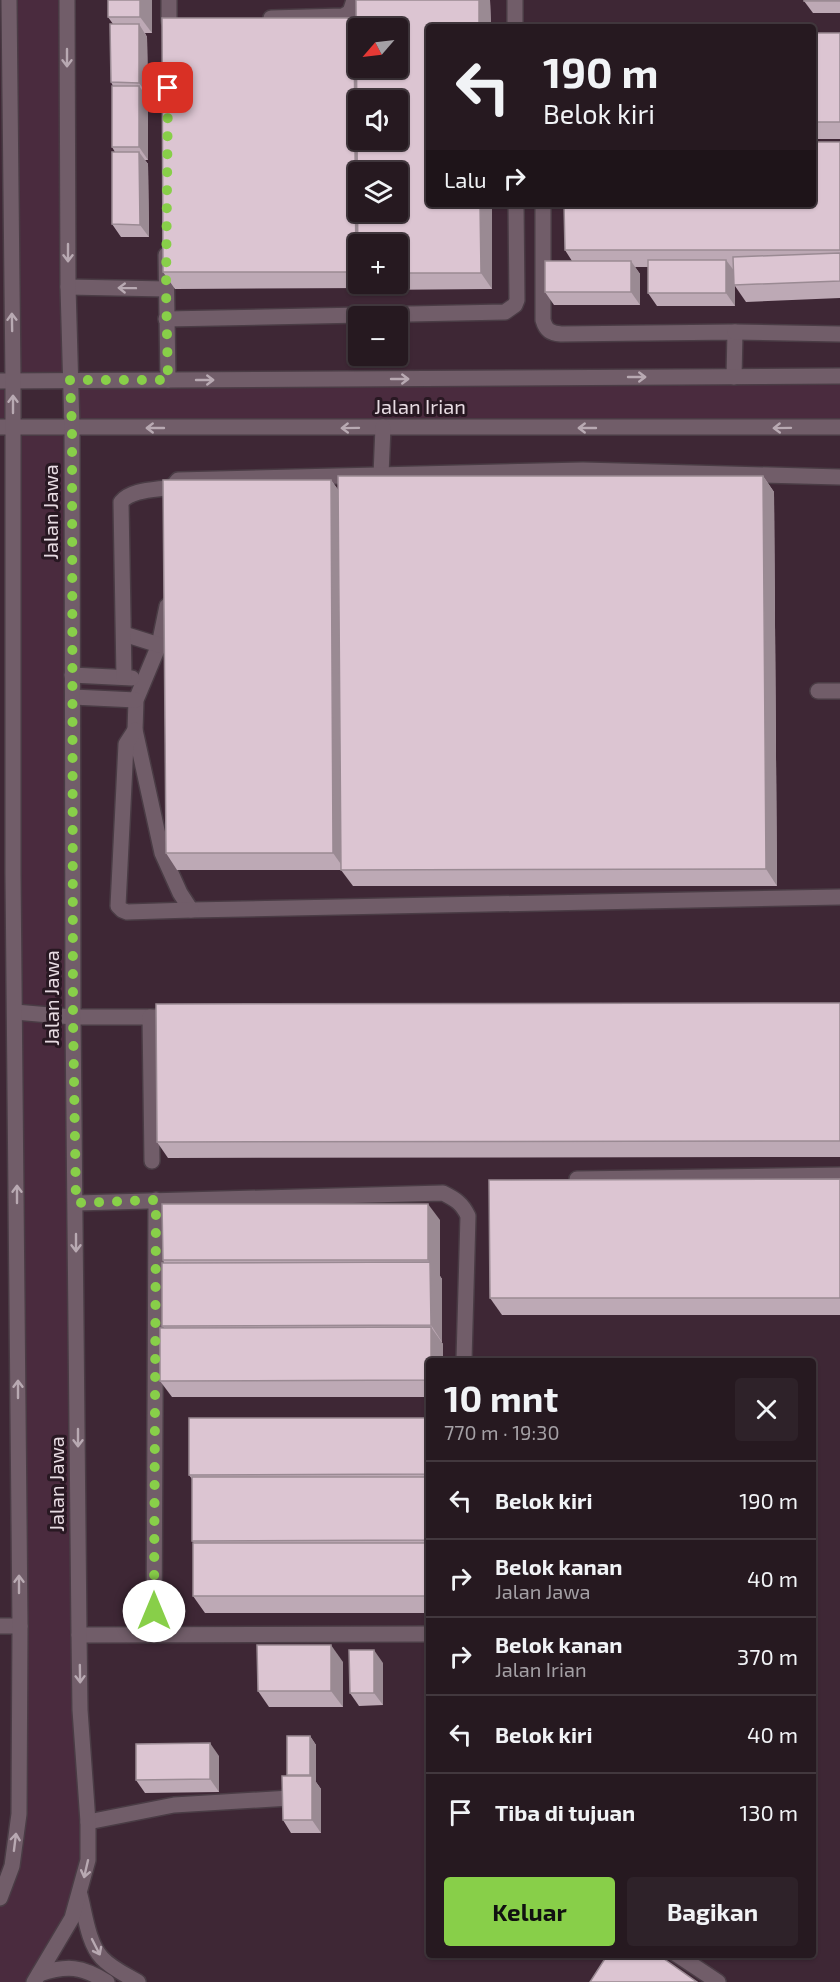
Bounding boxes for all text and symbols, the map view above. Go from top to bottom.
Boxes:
north arrow [348,18,408,78]
map controls [348,18,408,366]
text: 190 m [543,46,659,96]
one-way arrow [61,48,73,68]
icon: left [444,48,522,126]
pin [142,62,193,113]
icon: arrive [151,71,184,104]
button: sound [348,90,408,150]
text: Belok kiri [543,97,655,129]
button: layers [348,162,408,222]
icon: right [498,162,531,195]
text: Lalu [444,166,486,192]
button: + [348,234,408,294]
one-way arrow [62,243,74,263]
one-way arrow [118,282,138,294]
button: − [348,306,408,366]
one-way arrow [6,313,18,333]
one-way arrow [627,371,647,383]
one-way arrow [390,373,410,385]
one-way arrow [195,374,215,386]
street label: Jalan Irian [374,394,466,418]
one-way arrow [7,395,19,415]
one-way arrow [145,422,165,434]
one-way arrow [340,422,360,433]
one-way arrow [577,422,597,434]
one-way arrow [772,422,792,434]
street label: Jalan Jawa [38,464,62,560]
street label: Jalan Jawa [39,950,63,1046]
one-way arrow [11,1185,22,1205]
one-way arrow [70,1232,82,1252]
text: 10 mnt [444,1376,558,1419]
button: close [735,1378,798,1441]
one-way arrow [12,1380,24,1400]
text: 770 m · 19:30 [444,1420,559,1444]
one-way arrow [72,1427,84,1447]
street label: Jalan Jawa [44,1436,68,1532]
icon: left [444,1484,477,1517]
text: Belok kiri [495,1487,592,1513]
text: 190 m [739,1487,798,1513]
text: Belok kanan [495,1553,622,1579]
icon: right [444,1562,477,1595]
text: 40 m [747,1565,798,1591]
one-way arrow [14,1575,25,1595]
position arrow [122,1579,186,1643]
text: Jalan Jawa [495,1579,591,1603]
text: Belok kanan [495,1631,622,1657]
icon: right [444,1640,477,1673]
text: 370 m [737,1643,798,1669]
text: Jalan Irian [495,1657,587,1681]
one-way arrow [74,1664,85,1684]
icon: left [444,1718,477,1751]
text: Belok kiri [495,1721,592,1747]
text: 40 m [747,1721,798,1747]
icon: arrive [444,1796,477,1829]
text: Tiba di tujuan [495,1799,635,1825]
text: 130 m [740,1799,798,1825]
one-way arrow [10,1833,21,1852]
one-way arrow [79,1859,91,1878]
button: Keluar [444,1877,615,1946]
button: Bagikan [627,1877,798,1946]
one-way arrow [91,1938,103,1956]

